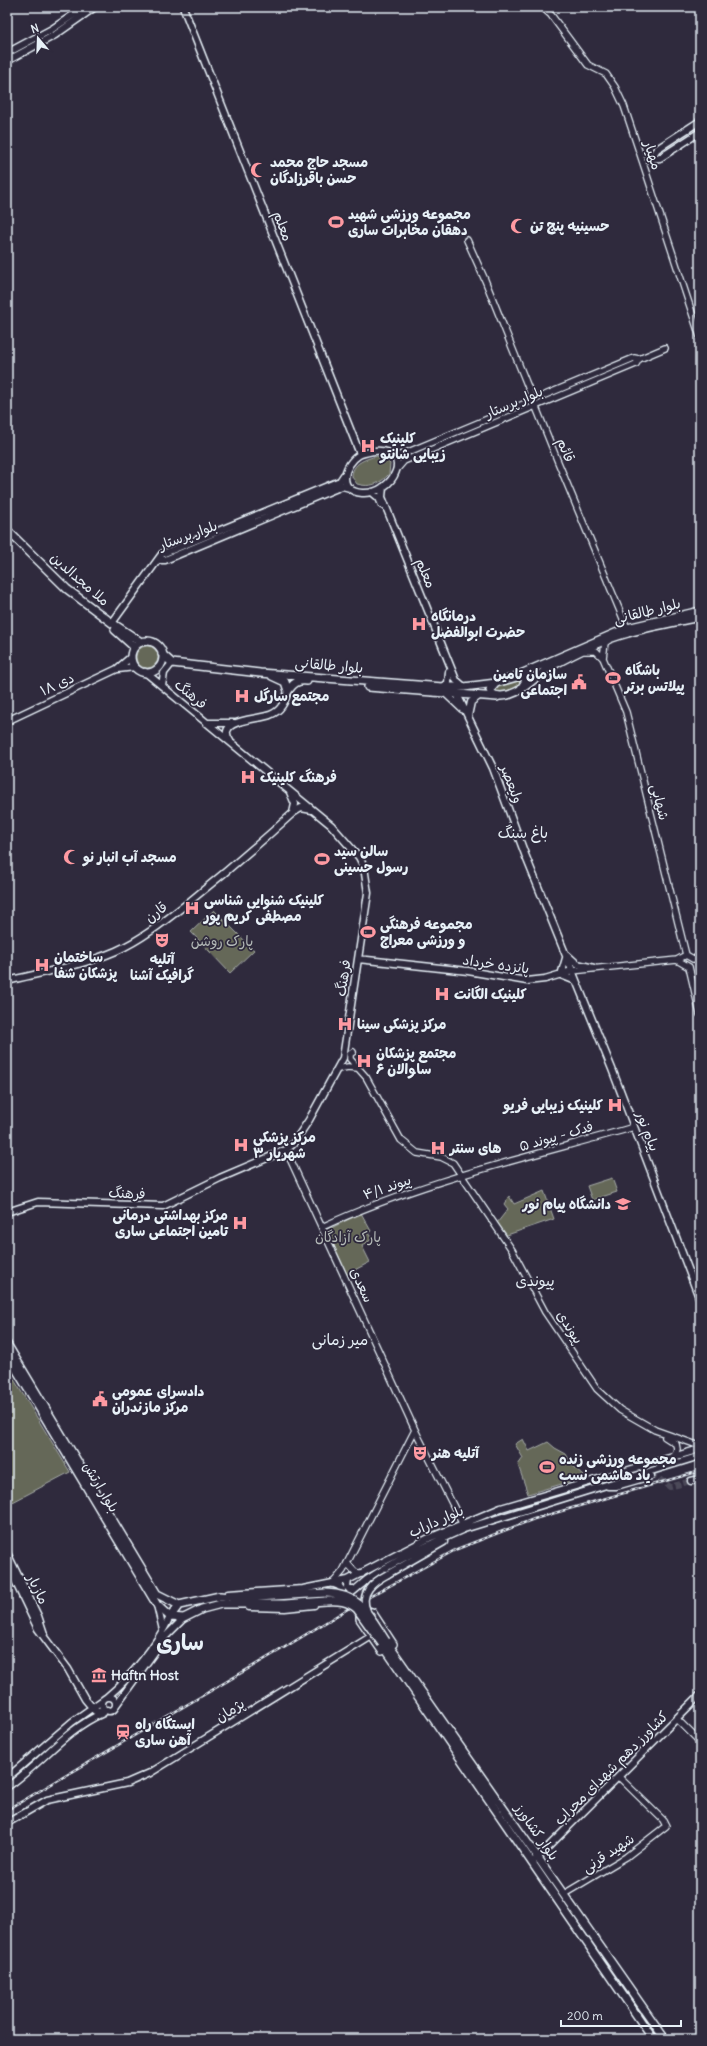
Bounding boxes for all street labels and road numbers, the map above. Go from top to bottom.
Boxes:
street label: مهیار [640,137,666,172]
street label: معلم [267,208,297,244]
street label: بلوار پرستار [481,382,546,424]
street label: قائم [551,435,579,465]
street label: بلوار پرستار [155,516,220,555]
street label: ملا مجدالدین [47,548,113,610]
street label: معلم [410,555,440,591]
street label: بلوار طالقانی [612,594,682,628]
street label: بلوار طالقانی [294,653,364,677]
street label: ۱۸ دی [37,668,77,700]
street label: فرهنگ [171,675,211,713]
street label: ولیعصر [496,761,527,806]
street label: شهابی [647,782,673,822]
street label: قارن [141,898,171,926]
street label: پانزده خرداد [461,950,530,979]
street label: فرهنگ [331,958,355,998]
street label: پیام نور [630,1107,664,1154]
street label: فدک - پیوند ۵ [517,1117,595,1156]
street label: پیوند ۴/۱ [361,1170,414,1205]
street label: فرهنگ [108,1183,146,1203]
street label: سعدی [346,1265,378,1305]
street label: پیوندی [552,1307,587,1348]
street label: بلوار ارتش [79,1459,123,1515]
street label: بلوار داراب [406,1501,466,1541]
street label: مازیار [23,1570,53,1607]
street label: پژمان [212,1694,248,1727]
street label: کشاورز دهم شهدای محراب [550,1707,673,1830]
street label: بلوار کشاورز [510,1799,563,1864]
street label: شهید قرنی [578,1829,638,1877]

